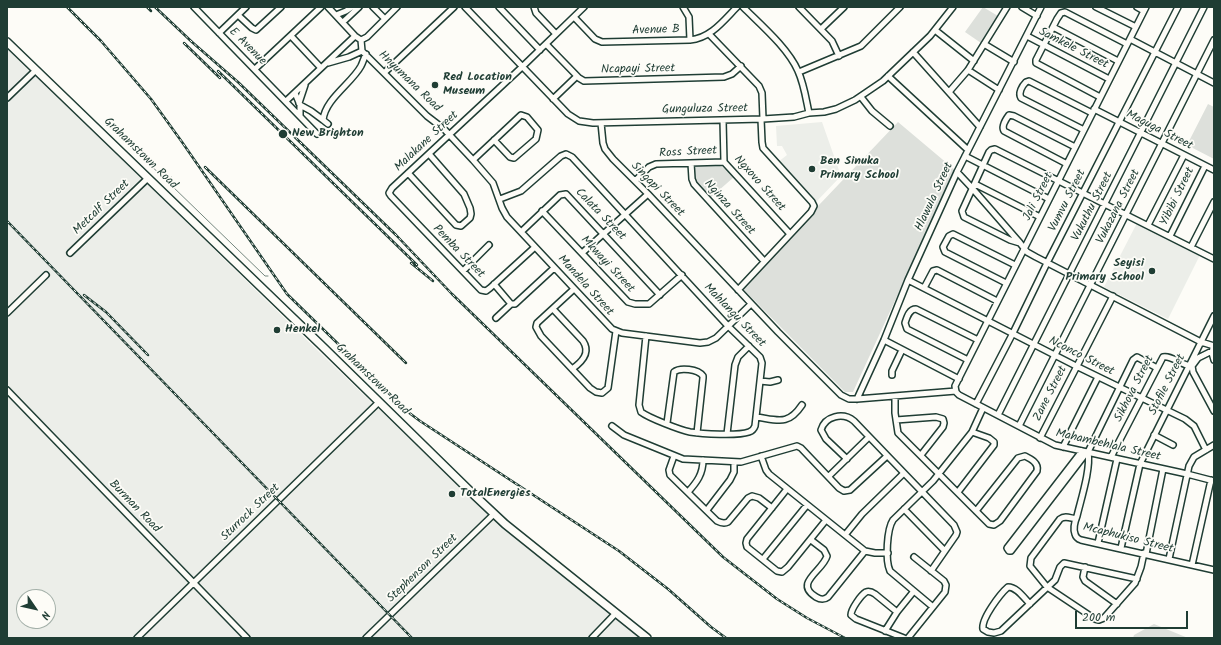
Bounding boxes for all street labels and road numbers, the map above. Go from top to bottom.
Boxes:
street label: Avenue B [632,23,680,39]
street label: E Avenue [225,25,269,69]
street label: Samkele Street [1036,25,1110,73]
street label: Hnyumana Road [375,48,443,116]
street label: Ncapayi Street [601,62,675,78]
street label: Gunguluza Street [662,102,748,118]
street label: Maguga Street [1123,108,1195,154]
street label: Malakane Street [392,109,462,175]
street label: Grahamstown Road [100,115,180,193]
street label: Ross Street [659,144,717,162]
street label: Ngxovo Street [730,153,788,215]
street label: Singapi Street [627,160,687,220]
street label: Hlawula Street [913,160,957,234]
street label: Yibibi Street [1158,165,1198,229]
street label: Vukazana Street [1094,167,1144,247]
street label: Vumvu Street [1046,168,1090,234]
street label: Jali Street [1021,170,1057,224]
street label: Vukuthu Street [1069,170,1117,244]
street label: Metcalf Street [71,177,133,239]
street label: Nginza Street [700,177,758,239]
street label: Calata Street [572,186,628,244]
street label: Pemba Street [429,222,487,282]
street label: Mkwayi Street [577,234,637,296]
street label: Mandela Street [554,253,616,319]
street label: Mahlangu Street [700,281,768,351]
street label: Nconco Street [1046,334,1116,380]
street label: Grahamstown Road [332,341,412,419]
street label: Stofile Street [1147,352,1189,418]
street label: Sikhova Street [1112,353,1158,425]
street label: Zane Street [1031,364,1071,424]
street label: Mahambehlala Street [1054,427,1162,465]
street label: Burman Road [105,478,163,536]
street label: Sturrock Street [219,481,283,545]
street label: Mcaphukiso Street [1081,521,1175,557]
street label: Stephenson Street [385,532,461,606]

